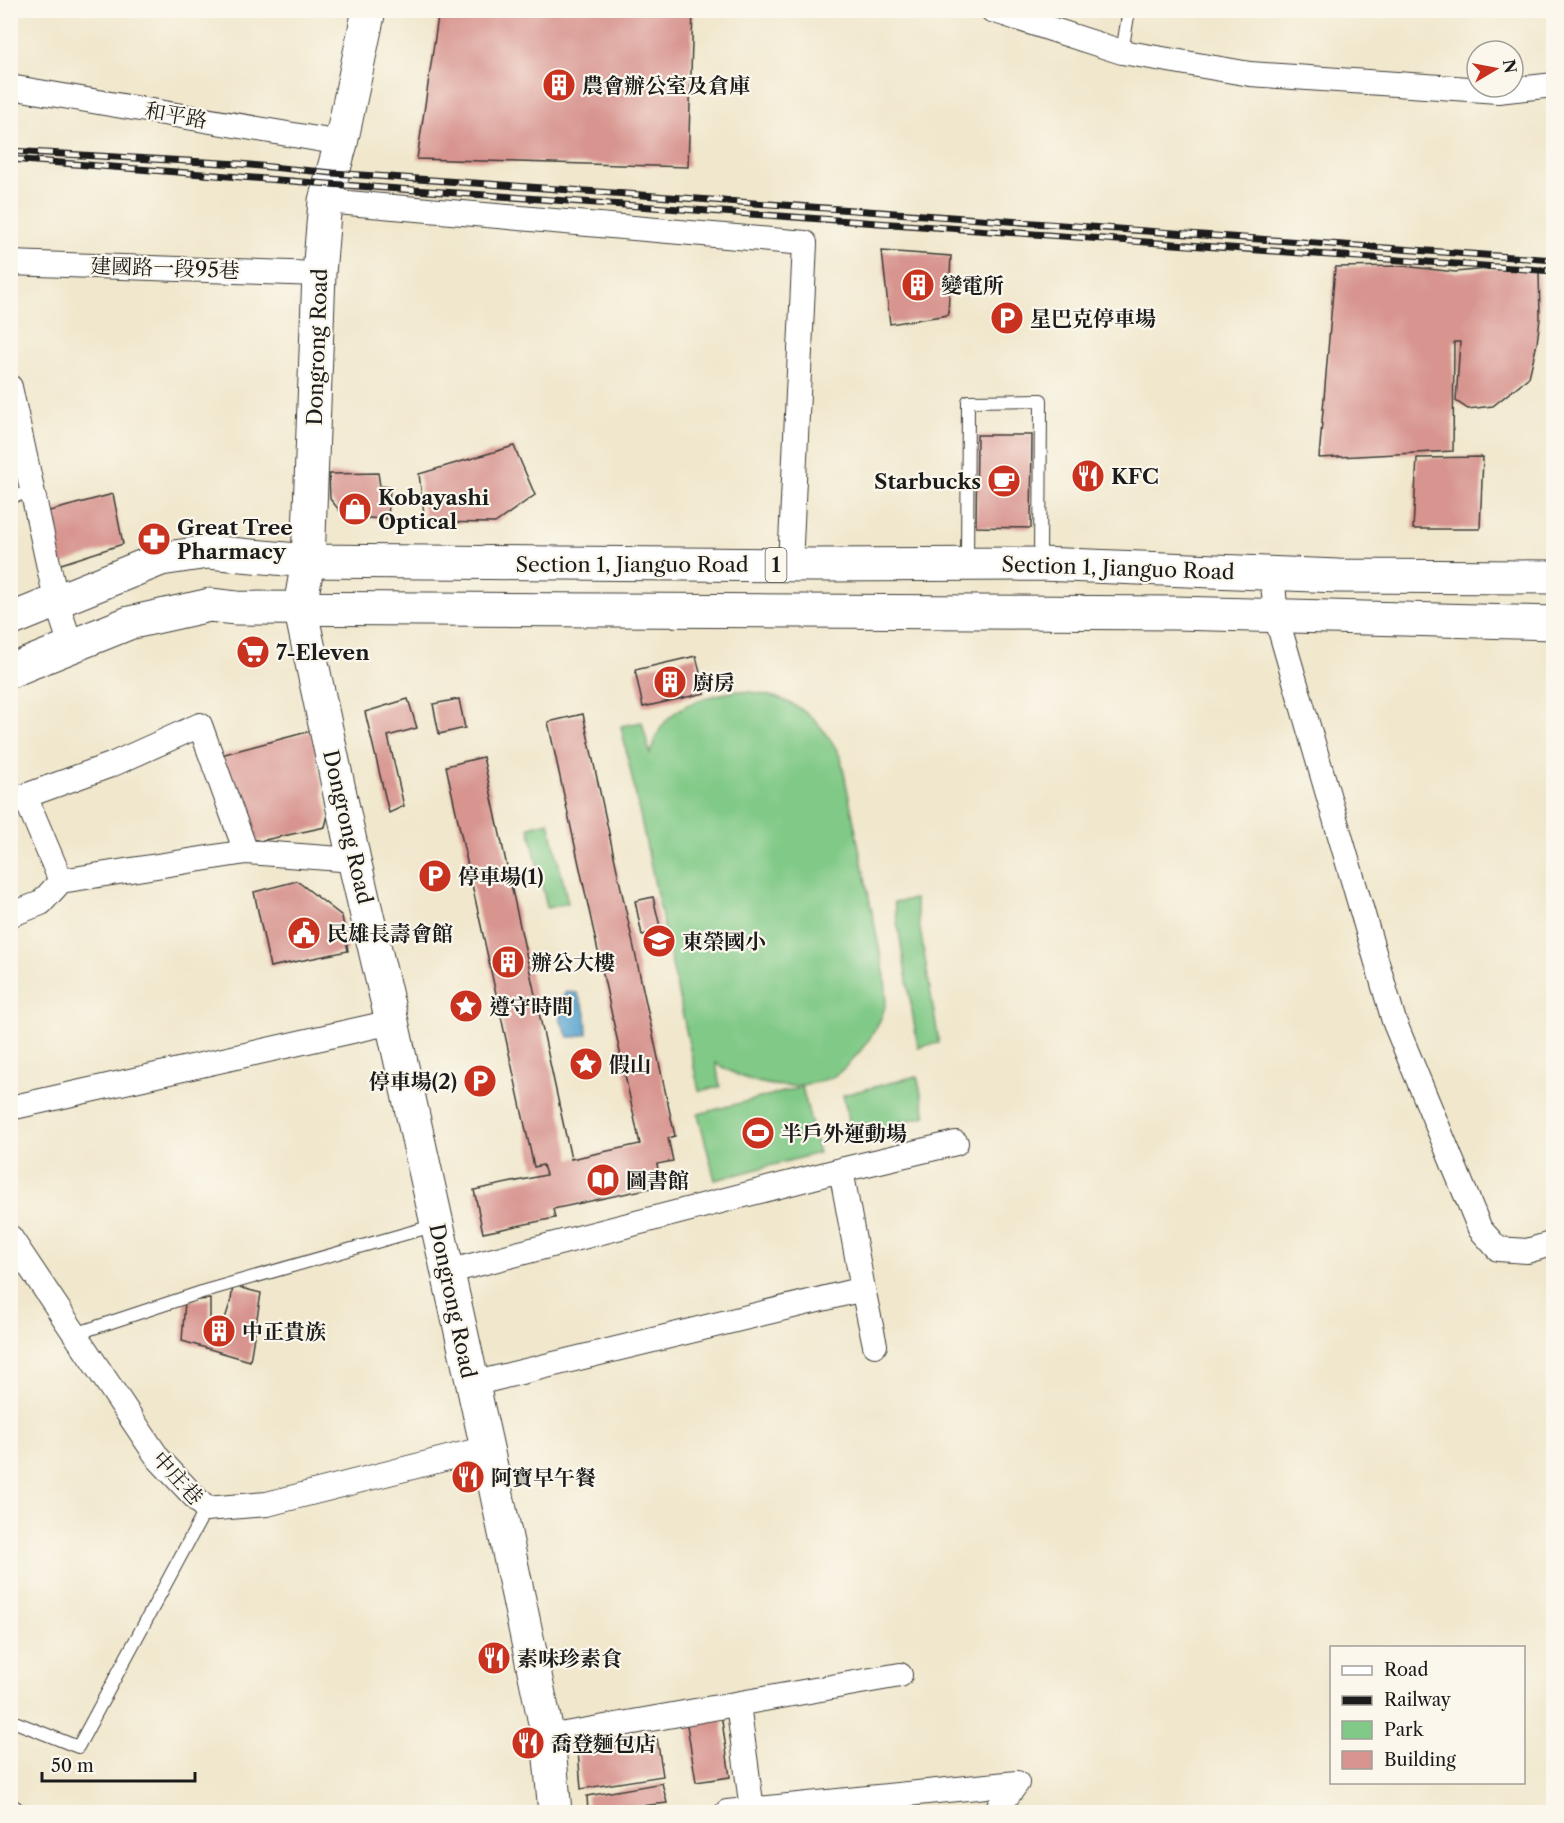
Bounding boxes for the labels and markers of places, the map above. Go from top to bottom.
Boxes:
building icon: 農會辦公室及倉庫 [541,67,577,103]
place label: 農會辦公室及倉庫 [582,73,750,98]
building icon: 變電所 [900,267,936,303]
place label: 變電所 [941,273,1004,298]
parking icon: 星巴克停車場 [989,300,1025,336]
place label: 星巴克停車場 [1030,306,1156,331]
restaurant icon: KFC [1070,458,1106,494]
cafe icon: Starbucks [986,463,1022,499]
place label: KFC [1111,464,1159,489]
place label: Starbucks [874,469,981,494]
place label: Kobayashi Optical [378,485,490,534]
shop icon: Kobayashi Optical [337,491,373,527]
place label: Great Tree Pharmacy [177,515,293,564]
pharmacy icon: Great Tree Pharmacy [136,521,172,557]
supermarket icon: 7-Eleven [235,634,271,670]
place label: 7-Eleven [276,640,370,665]
building icon: 廚房 [652,664,688,700]
place label: 廚房 [693,670,735,695]
parking icon: 停車場(1) [417,858,453,894]
place label: 停車場(1) [458,864,544,889]
public building icon: 民雄長壽會館 [286,915,322,951]
place label: 民雄長壽會館 [327,921,453,946]
school or university icon: 東榮國小 [641,923,677,959]
place label: 東榮國小 [682,929,766,954]
building icon: 辦公大樓 [490,944,526,980]
place label: 辦公大樓 [531,950,615,975]
place icon: 遵守時間 [448,988,484,1024]
place label: 遵守時間 [489,994,573,1019]
place icon: 假山 [568,1046,604,1082]
place label: 假山 [609,1052,651,1077]
parking icon: 停車場(2) [462,1063,498,1099]
place label: 停車場(2) [369,1069,457,1094]
sports icon: 半戶外運動場 [740,1115,776,1151]
place label: 半戶外運動場 [781,1121,907,1146]
library icon: 圖書館 [585,1162,621,1198]
place label: 圖書館 [626,1168,689,1193]
building icon: 中正貴族 [201,1313,237,1349]
place label: 中正貴族 [242,1319,326,1344]
restaurant icon: 阿寶早午餐 [450,1459,486,1495]
place label: 阿寶早午餐 [491,1465,596,1490]
restaurant icon: 素味珍素食 [476,1640,512,1676]
place label: 素味珍素食 [517,1646,622,1671]
restaurant icon: 喬登麵包店 [510,1725,546,1761]
place label: 喬登麵包店 [551,1731,656,1756]

